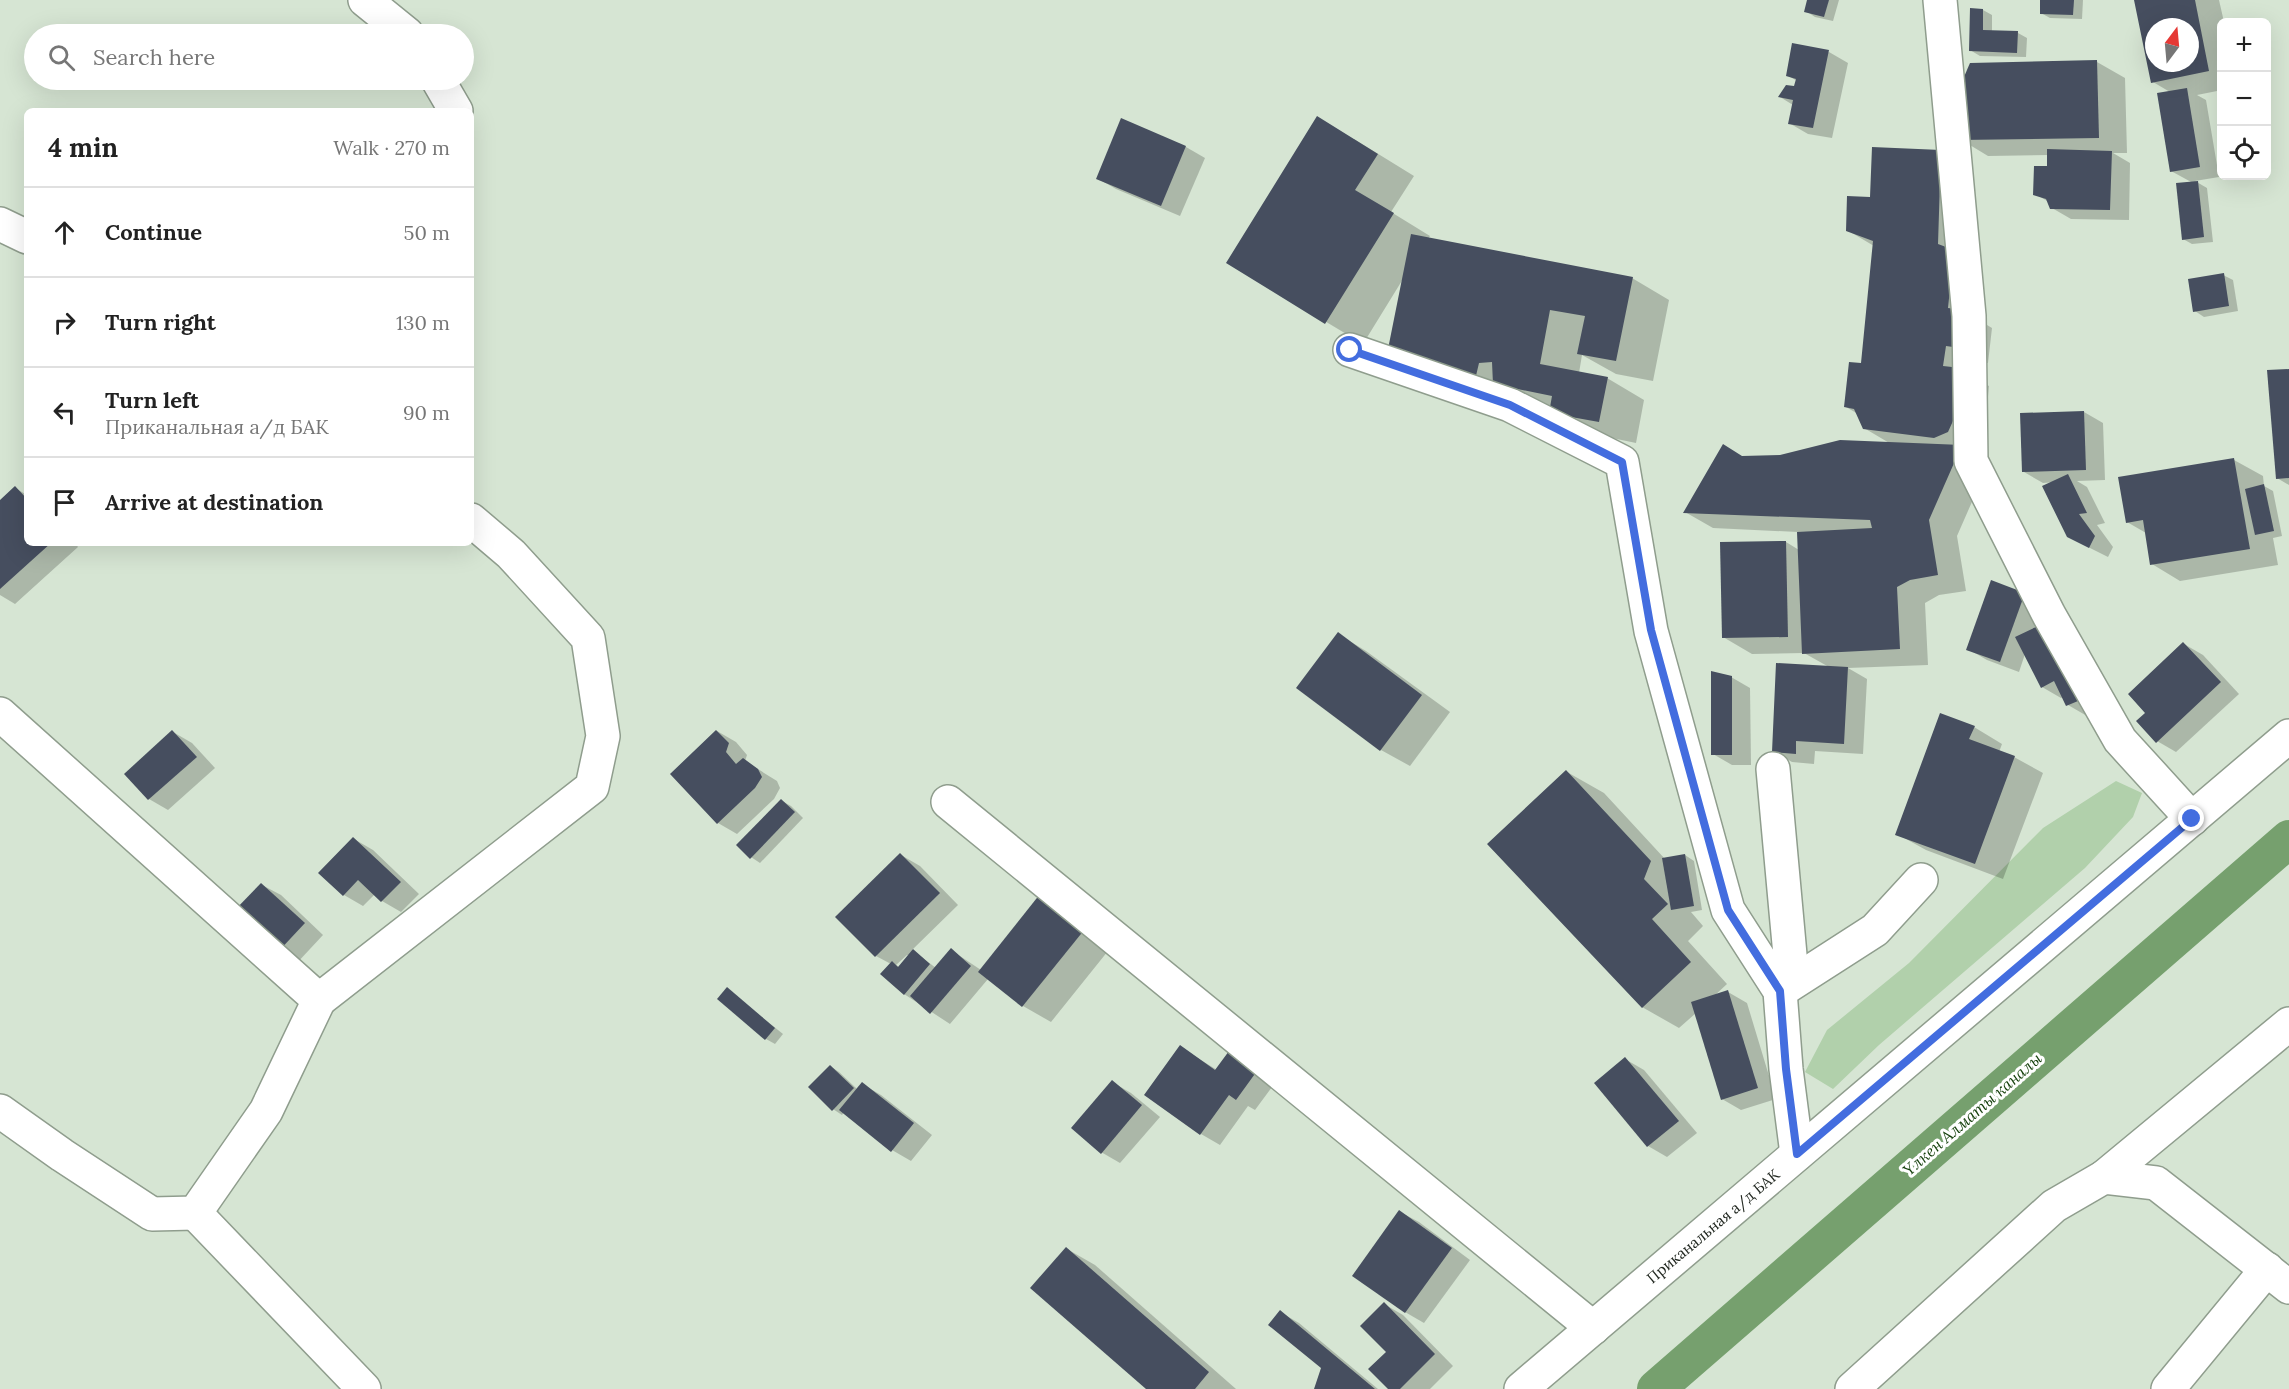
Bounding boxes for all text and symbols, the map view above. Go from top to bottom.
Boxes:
north arrow [2145,18,2199,72]
map controls [2217,18,2271,180]
button: + [2217,18,2271,72]
search box [24,24,474,90]
icon: search [45,41,78,74]
text: Search here [93,43,215,71]
button: − [2217,72,2271,126]
button: locate [2217,126,2271,180]
text: 4 min [48,131,118,164]
text: Walk · 270 m [333,135,450,160]
icon: ahead [48,216,81,249]
text: Continue [105,218,202,246]
text: 50 m [404,220,450,245]
icon: right [48,306,81,339]
text: Turn right [105,308,216,336]
text: 130 m [396,310,450,335]
route start [1336,336,1362,362]
text: Turn left [105,386,199,414]
icon: left [48,396,81,429]
text: 90 m [403,400,450,425]
text: Приканальная а/д БАК [105,414,329,439]
icon: arrive [48,486,81,519]
text: Arrive at destination [105,488,323,516]
route end [2178,805,2204,831]
water label: Үлкен Алматы каналы [1898,1048,2046,1180]
street label: Приканальная а/д БАК [1643,1164,1785,1288]

